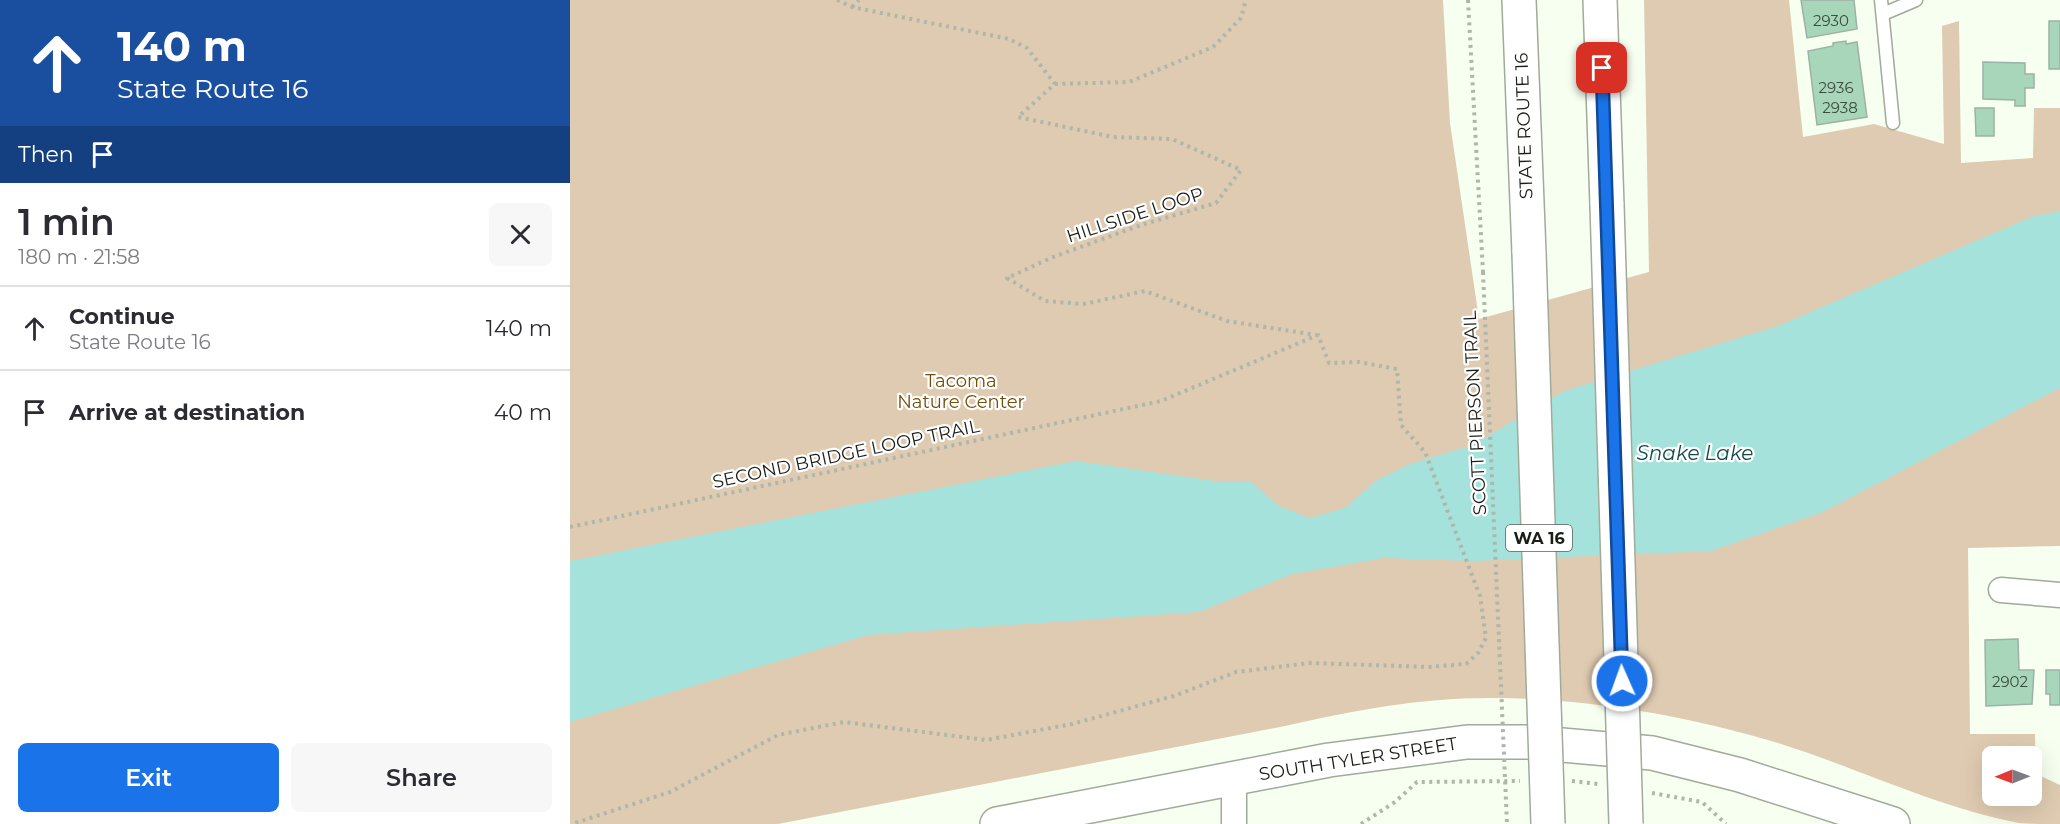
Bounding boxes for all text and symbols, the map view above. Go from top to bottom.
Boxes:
house number: 2930 [1813,11,1849,30]
text: 140 m [117,20,247,72]
icon: ahead [18,24,96,102]
pin [1576,42,1627,93]
icon: arrive [1585,51,1618,84]
street label: STATE ROUTE 16 [1510,52,1538,200]
text: State Route 16 [117,72,308,105]
house number: 2936 [1818,78,1854,97]
house number: 2938 [1822,98,1858,117]
icon: arrive [86,138,119,171]
text: Then [18,141,74,168]
street label: HILLSIDE LOOP [1064,182,1206,248]
text: 1 min [18,200,115,244]
button: close [489,203,552,266]
text: 180 m · 21:58 [18,245,140,269]
text: Continue [69,303,175,330]
street label: SCOTT PIERSON TRAIL [1459,310,1491,516]
icon: ahead [18,312,51,345]
text: 140 m [486,315,552,342]
text: State Route 16 [69,330,211,354]
park label: Tacoma Nature Center [897,370,1025,413]
icon: arrive [18,396,51,429]
text: Arrive at destination [69,399,305,426]
text: 40 m [494,399,552,426]
street label: SECOND BRIDGE LOOP TRAIL [710,415,982,493]
water label: Snake Lake [1637,441,1753,465]
road number: WA 16 [1506,525,1572,551]
position arrow [1590,649,1654,713]
house number: 2902 [1992,672,2028,691]
street label: SOUTH TYLER STREET [1257,732,1459,786]
button: Exit [18,743,279,812]
button: Share [291,743,552,812]
north arrow [1982,746,2042,806]
map controls [1982,746,2042,806]

